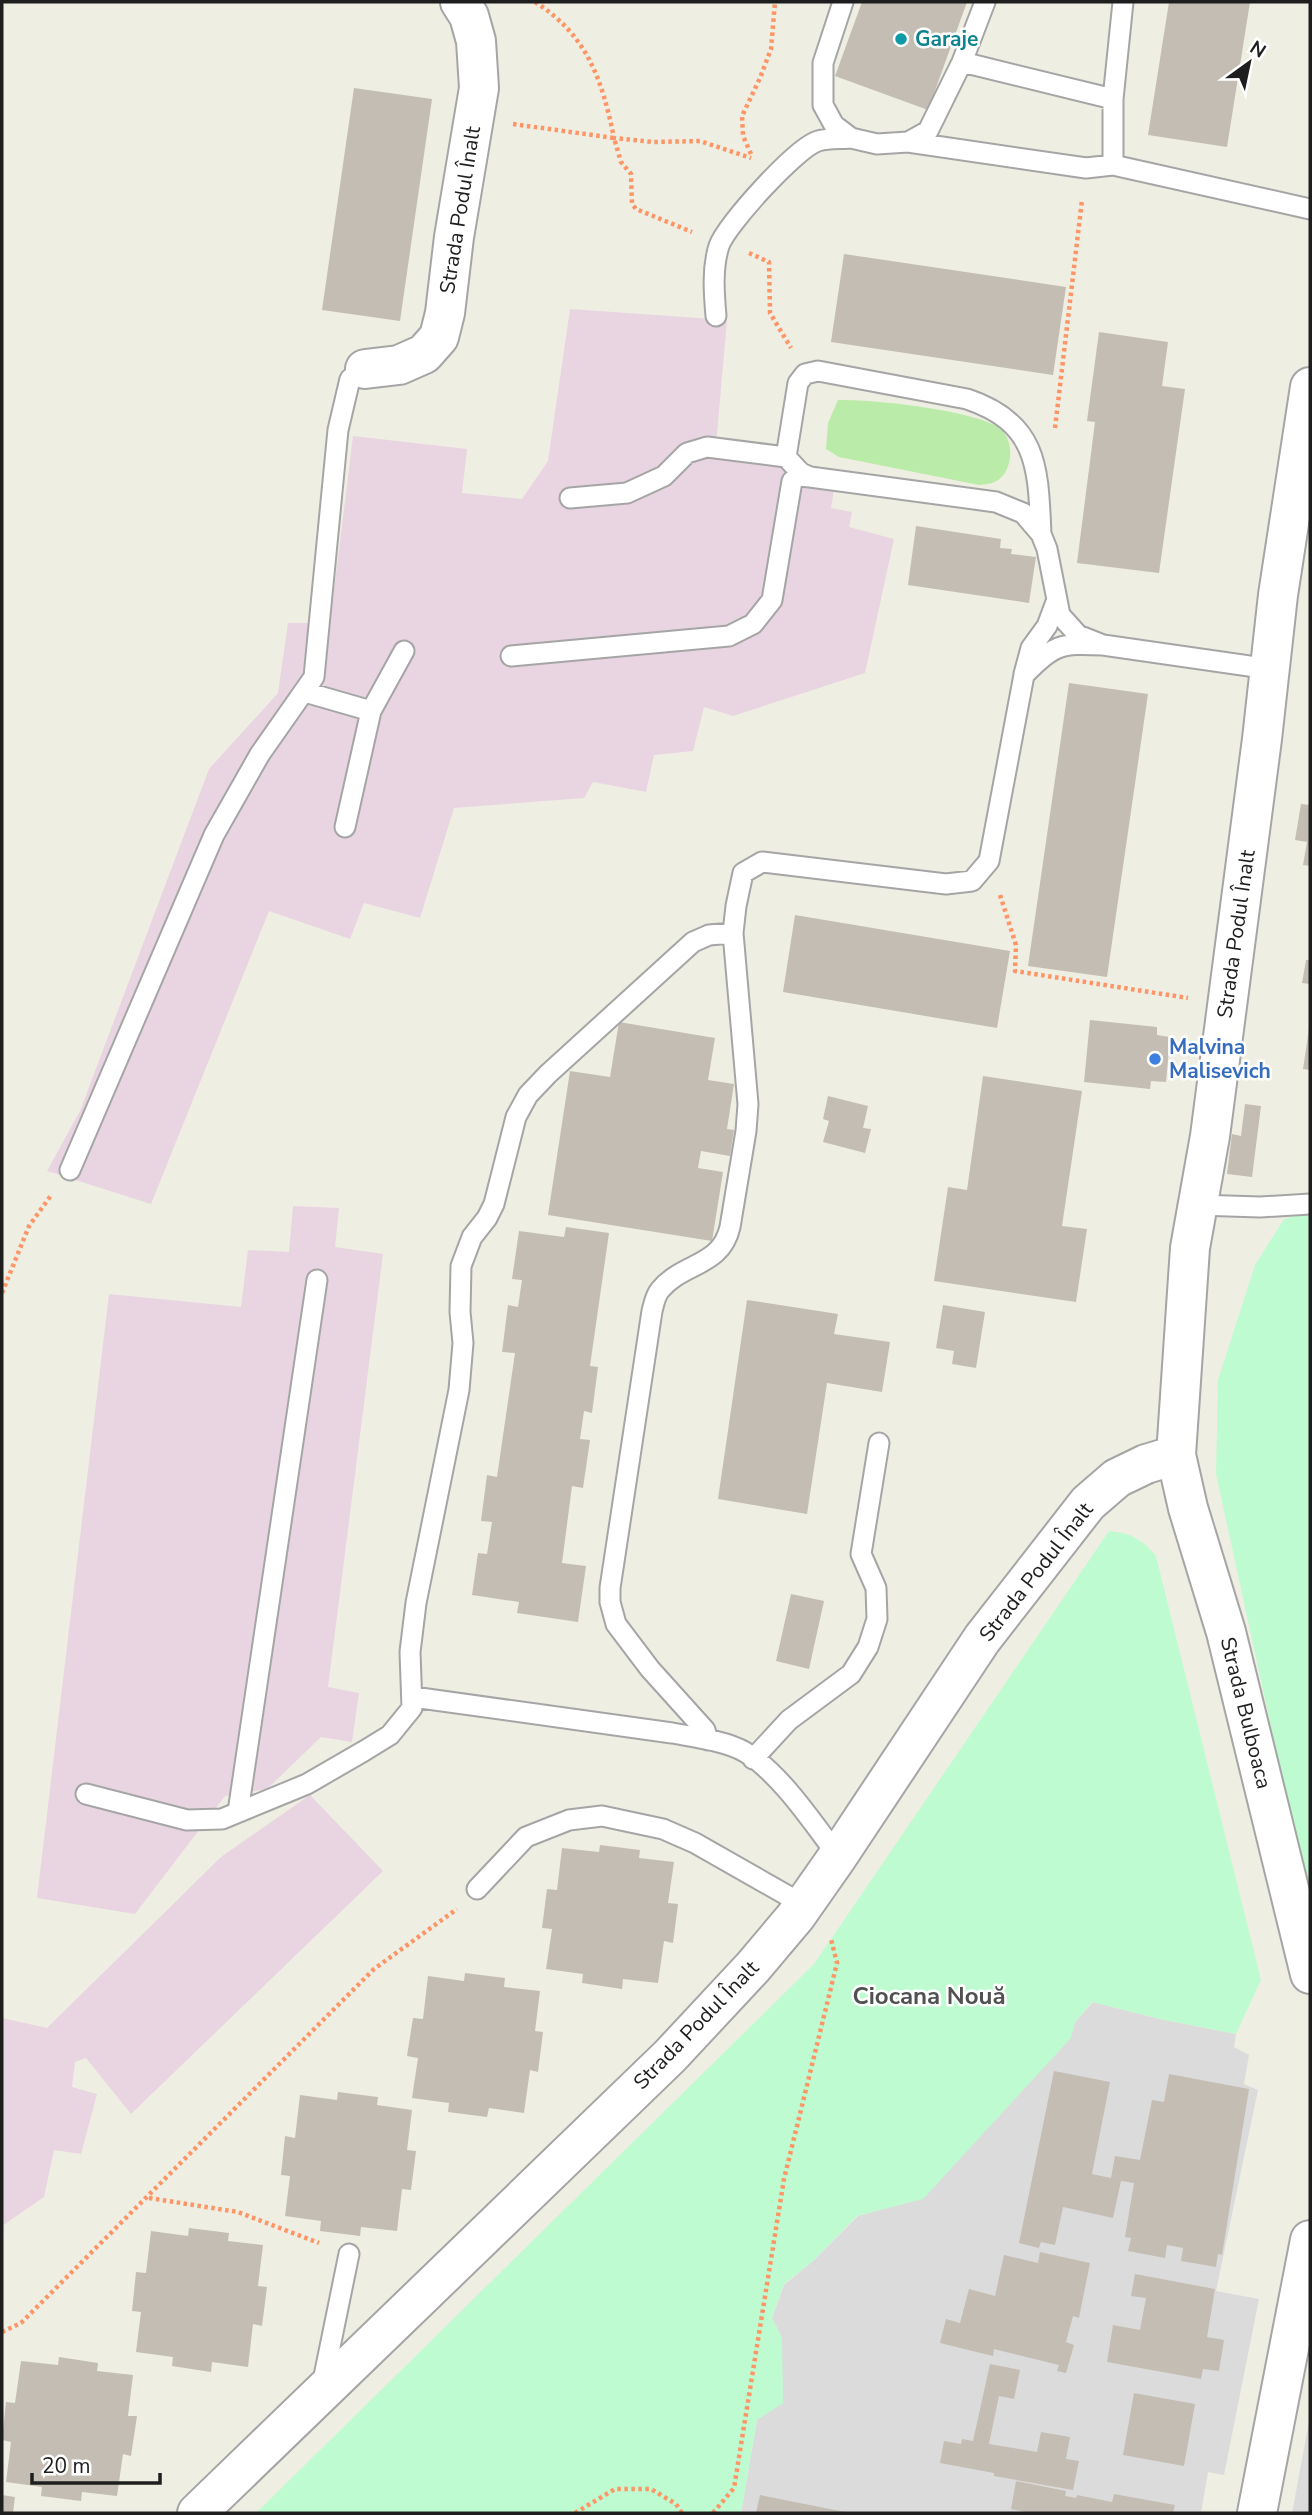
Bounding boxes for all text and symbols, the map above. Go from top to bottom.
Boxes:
place label: Garaje [915,25,978,53]
north arrow [1214,28,1284,98]
marker: Garaje [893,31,909,47]
text: N [1245,35,1271,64]
street label: Strada Podul Înalt [433,123,487,296]
street label: Strada Podul Înalt [1210,847,1262,1020]
place label: Malvina Malisevich [1169,1033,1271,1085]
marker: Malvina Malisevich [1147,1051,1163,1067]
street label: Strada Podul Înalt [973,1496,1100,1647]
street label: Strada Bulboaca [1214,1634,1278,1792]
street label: Strada Podul Înalt [627,1954,765,2096]
district label: Ciocana Nouă [852,1980,1006,2012]
scale bar [32,2442,159,2486]
text: 20 m [42,2452,91,2480]

